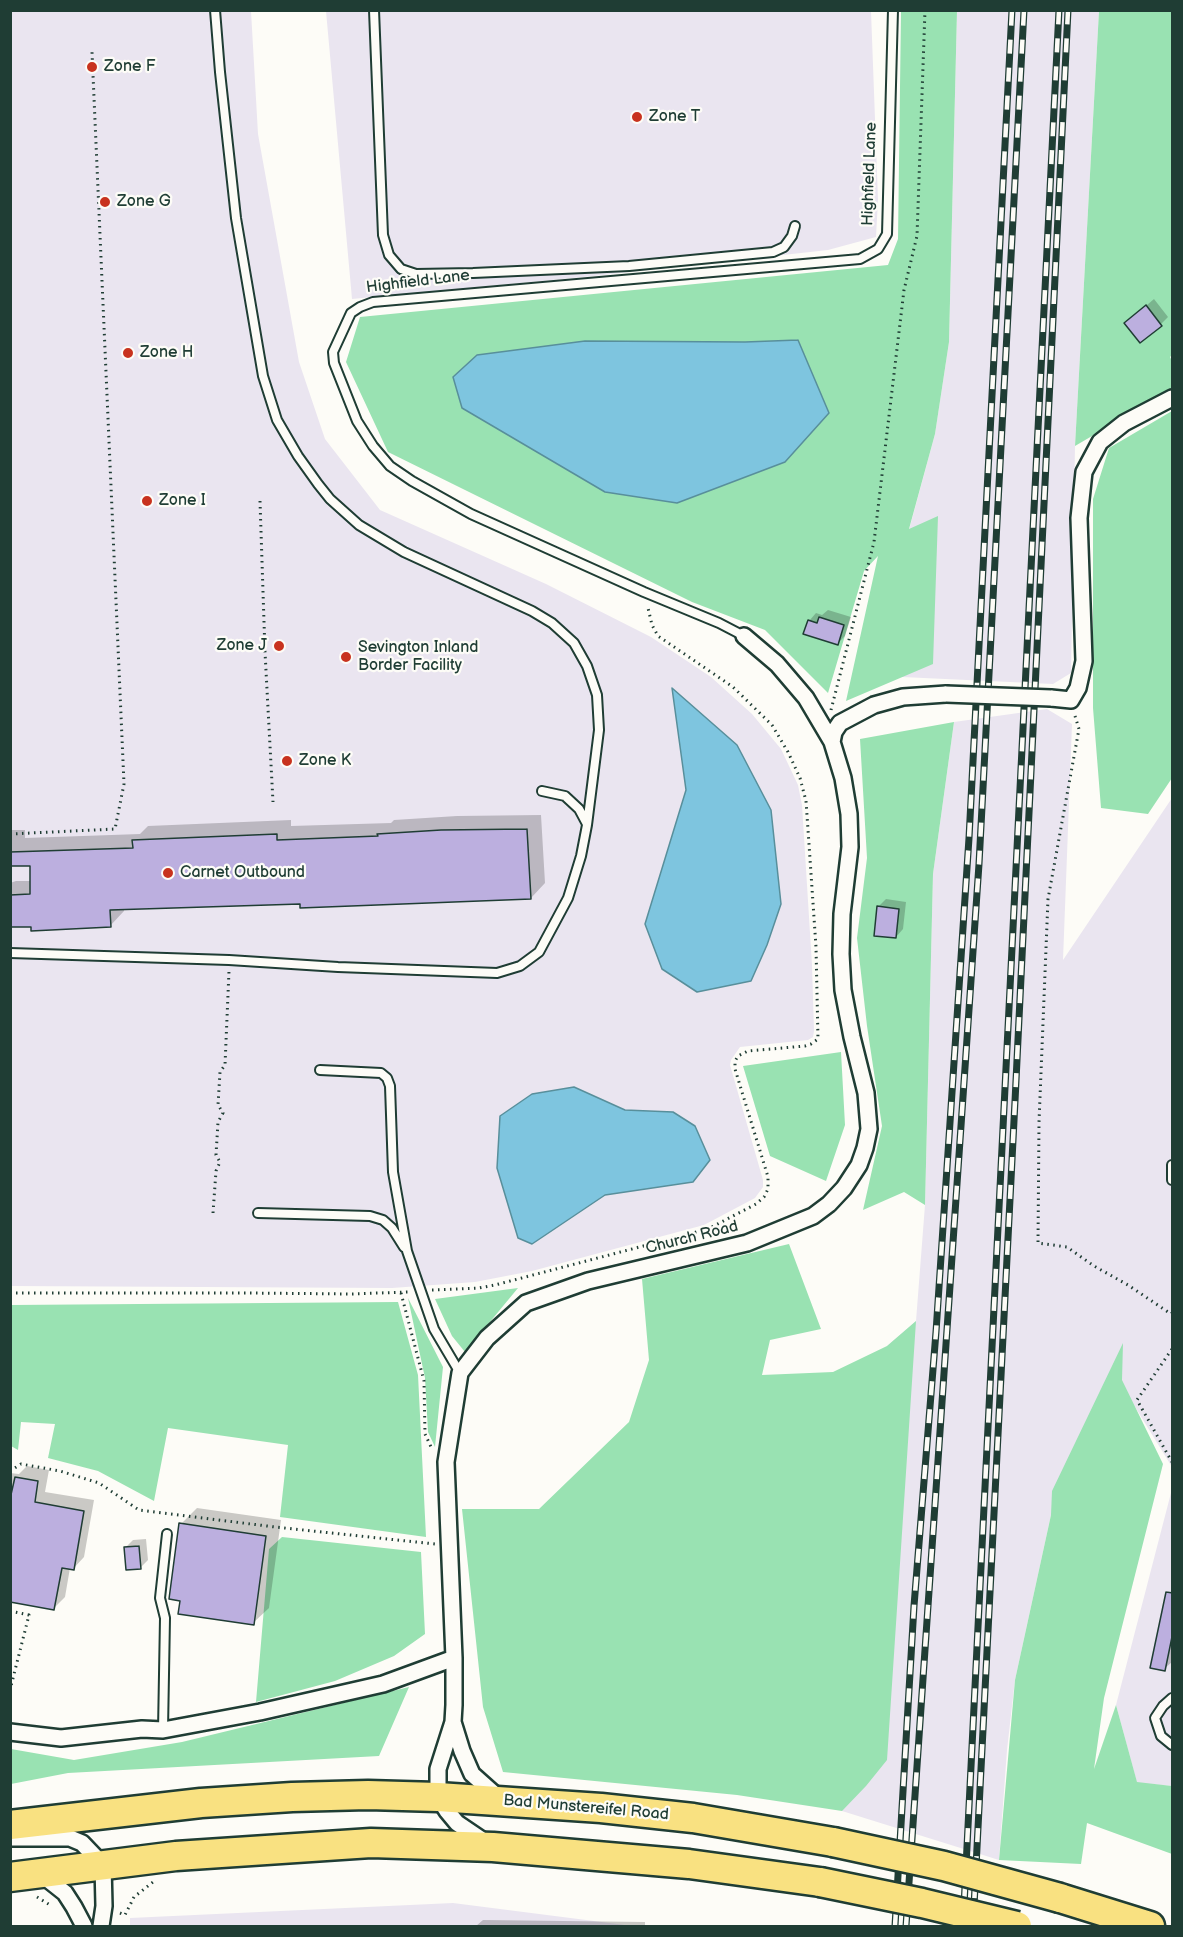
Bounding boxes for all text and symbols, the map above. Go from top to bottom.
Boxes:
place label: Zone F [104,57,155,77]
marker: Zone F [85,60,99,74]
place label: Zone T [649,107,700,127]
marker: Zone T [630,110,644,124]
street label: Highfield Lane [859,122,881,226]
place label: Zone G [117,192,171,212]
marker: Zone G [98,195,112,209]
street label: Highfield Lane [365,266,471,298]
place label: Zone H [140,343,193,363]
marker: Zone H [121,346,135,360]
place label: Zone I [159,491,206,511]
marker: Zone I [140,494,154,508]
place label: Zone J [217,636,267,656]
place label: Sevington Inland Border Facility [358,638,478,676]
marker: Zone J [272,639,286,653]
marker: Sevington Inland Border Facility [339,650,353,664]
place label: Zone K [299,751,351,771]
marker: Zone K [280,754,294,768]
place label: Carnet Outbound [180,863,305,883]
marker: Carnet Outbound [161,866,175,880]
street label: Church Road [644,1217,740,1259]
street label: Bad Munstereifel Road [502,1791,670,1825]

